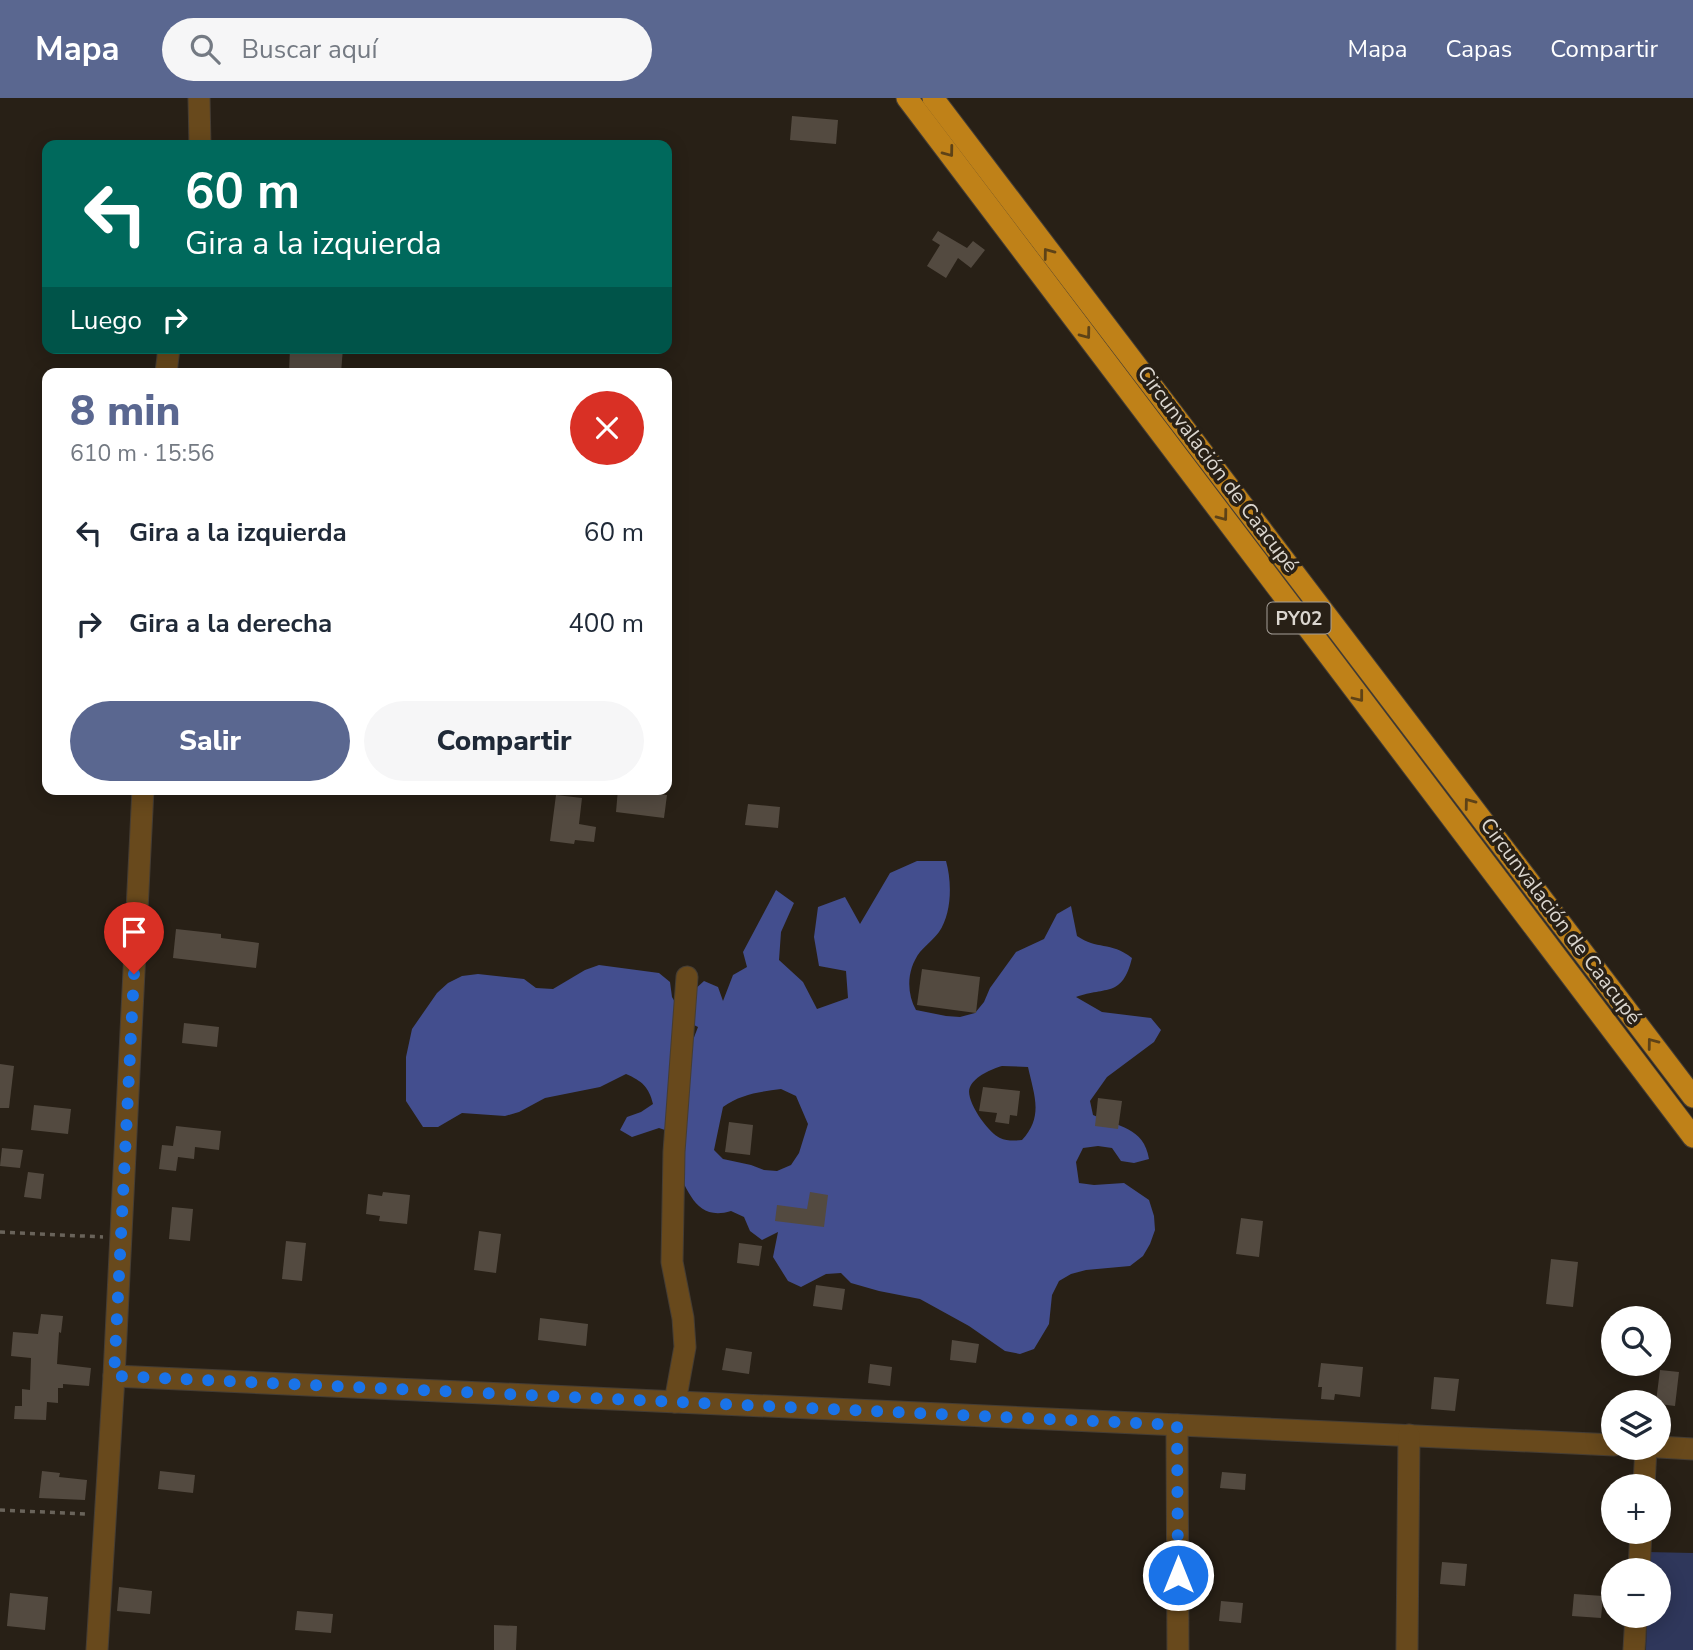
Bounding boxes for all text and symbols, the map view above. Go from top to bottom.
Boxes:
search box [162,18,652,81]
text: Mapa [35,27,120,72]
icon: search [186,30,224,68]
text: Buscar aquí [242,32,377,67]
text: Mapa [1348,33,1408,65]
text: Capas [1446,33,1512,65]
text: Compartir [1550,33,1658,65]
one-way arrow [940,145,953,157]
text: 60 m [185,158,300,225]
icon: left [70,168,161,259]
text: Gira a la izquierda [185,222,442,265]
one-way arrow [1044,248,1057,261]
icon: right [156,301,194,339]
text: Luego [70,303,142,338]
one-way arrow [1078,326,1090,338]
street label: Circunvalación de Caacupé [1131,360,1305,578]
text: 8 min [70,383,180,440]
button: close [570,391,644,465]
text: 610 m · 15:56 [70,438,215,469]
one-way arrow [1214,508,1227,520]
icon: left [70,514,108,552]
text: Gira a la izquierda [129,515,347,550]
text: 60 m [584,515,644,550]
road number: PY02 [1268,603,1330,634]
icon: right [70,605,108,643]
text: Gira a la derecha [129,606,332,641]
text: 400 m [568,606,644,641]
one-way arrow [1351,690,1364,702]
button: Salir [70,701,350,781]
button: Compartir [364,701,644,781]
one-way arrow [1465,799,1478,811]
street label: Circunvalación de Caacupé [1474,812,1648,1030]
pin [104,902,164,974]
icon: arrive [115,913,153,951]
one-way arrow [1647,1038,1660,1050]
map controls [1601,1306,1671,1628]
button: search [1601,1306,1671,1376]
button: layers [1601,1390,1671,1460]
button: + [1601,1474,1671,1544]
position arrow [1141,1538,1215,1612]
button: − [1601,1558,1671,1628]

